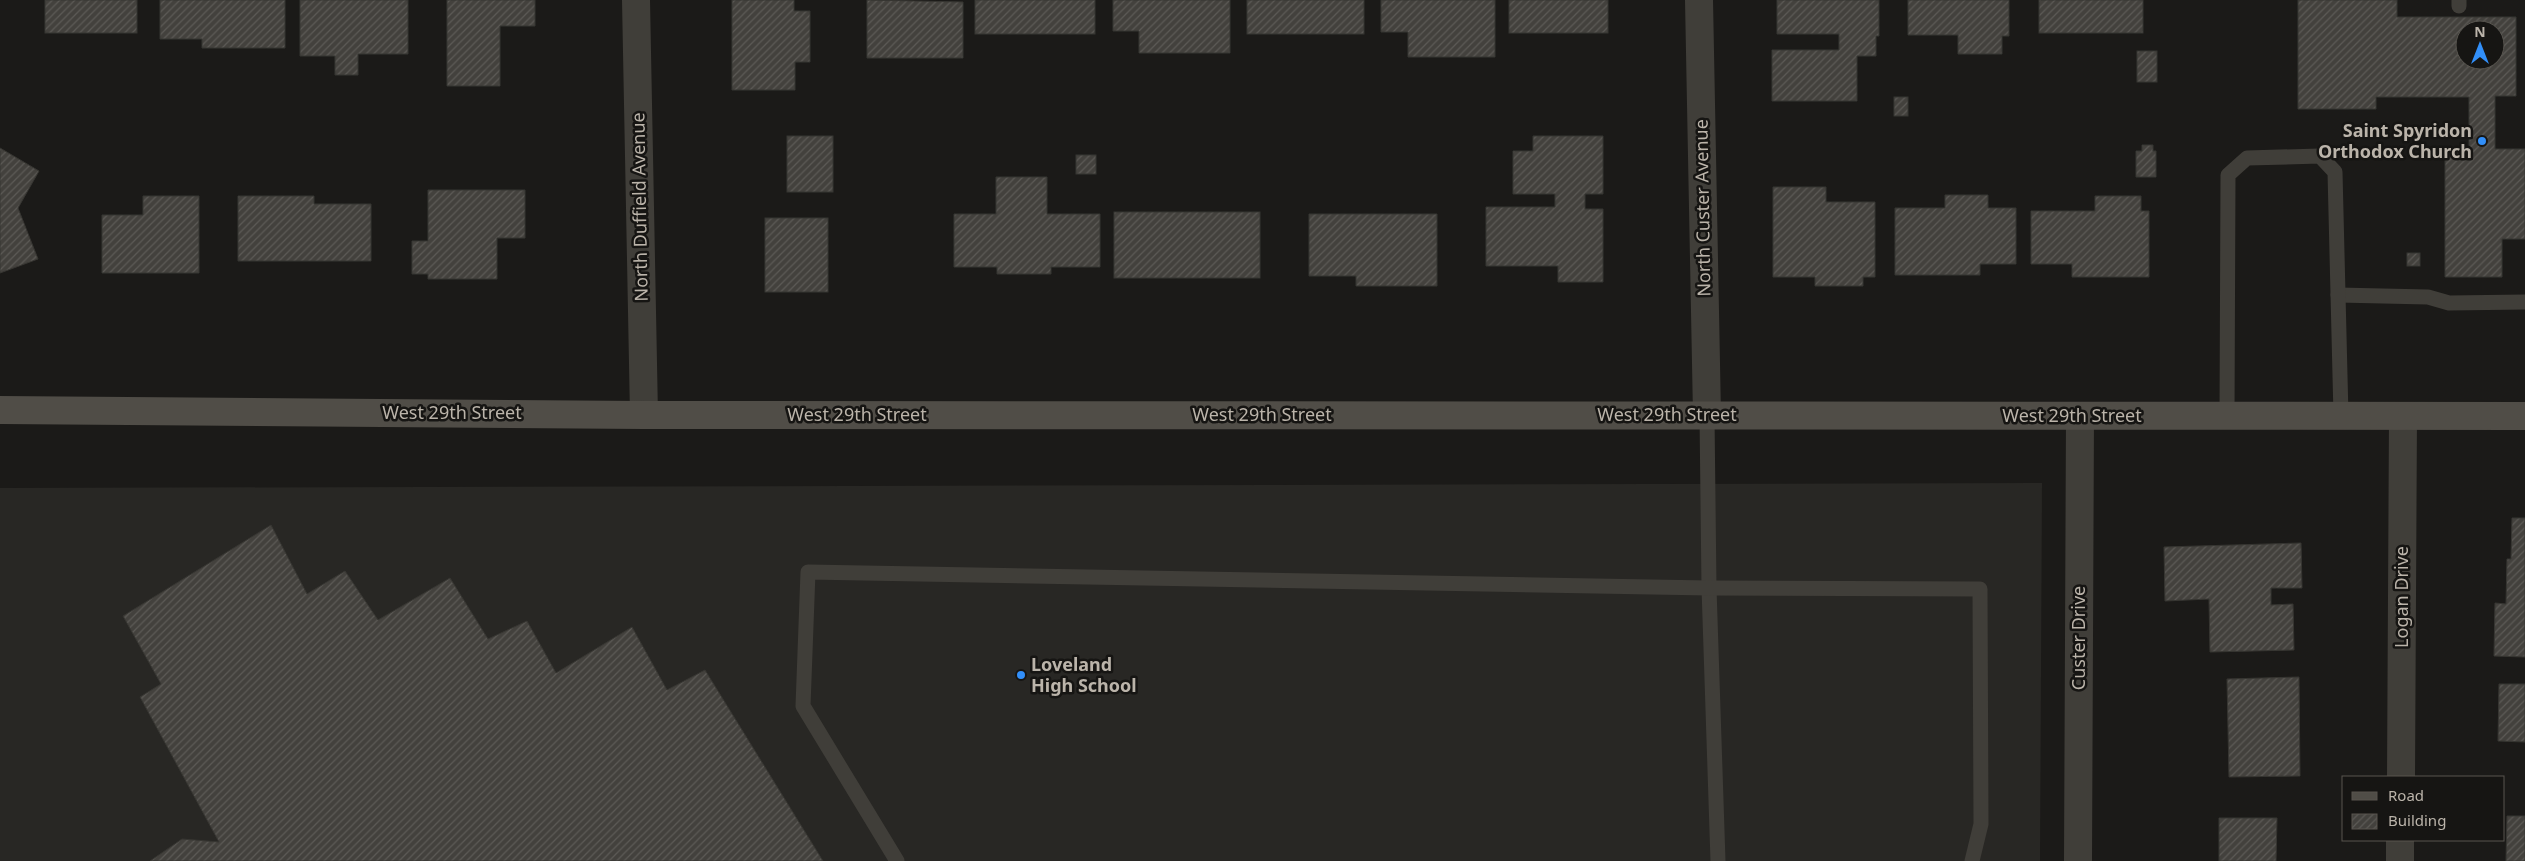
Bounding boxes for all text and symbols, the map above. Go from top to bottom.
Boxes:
north arrow [2455,20,2505,70]
text: N [2474,22,2486,41]
street label: North Duffield Avenue [625,112,653,302]
place label: Saint Spyridon Orthodox Church [2318,118,2472,163]
street label: North Custer Avenue [1688,119,1716,297]
marker: Saint Spyridon Orthodox Church [2476,135,2488,147]
street label: West 29th Street [382,400,522,424]
street label: West 29th Street [787,402,927,426]
street label: West 29th Street [1192,402,1332,426]
street label: West 29th Street [1597,402,1737,426]
street label: West 29th Street [2002,403,2142,427]
street label: Logan Drive [2389,546,2413,648]
street label: Custer Drive [2066,586,2090,690]
place label: Loveland High School [1031,652,1137,697]
marker: Loveland High School [1015,669,1027,681]
legend [2342,776,2505,841]
text: Road [2388,785,2424,805]
text: Building [2388,810,2446,830]

